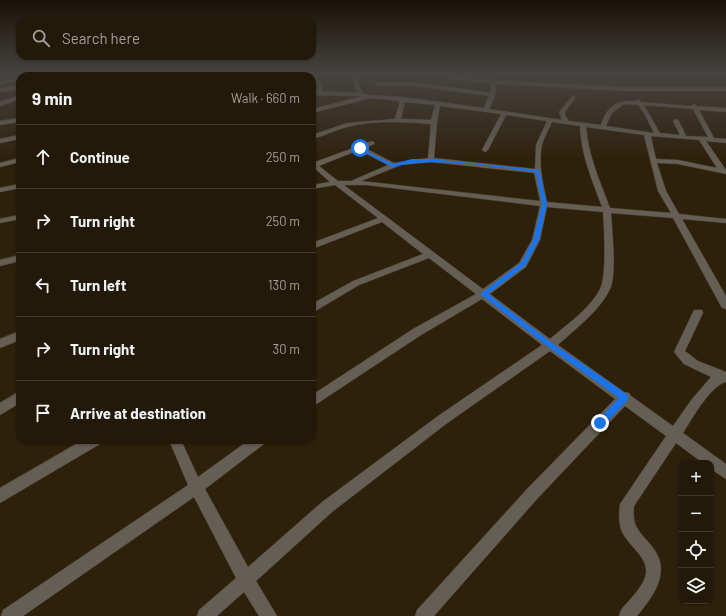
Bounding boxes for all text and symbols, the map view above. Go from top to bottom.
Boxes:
search box [16,16,316,60]
icon: search [30,27,52,49]
text: Search here [62,29,140,47]
text: 9 min [32,88,72,108]
text: Walk · 660 m [231,90,300,106]
route start [351,139,369,157]
icon: ahead [32,146,54,168]
text: Continue [70,148,130,166]
text: 250 m [266,149,300,165]
icon: right [32,210,54,232]
text: Turn right [70,212,135,230]
text: 250 m [266,213,300,229]
icon: left [32,274,54,296]
text: Turn left [70,276,126,294]
text: 130 m [268,277,300,293]
icon: right [32,338,54,360]
text: Turn right [70,340,135,358]
text: 30 m [273,341,300,357]
icon: arrive [32,402,54,424]
text: Arrive at destination [70,404,206,422]
route end [591,414,609,432]
map controls [678,460,714,604]
button: + [678,460,714,496]
button: − [678,496,714,532]
button: locate [678,532,714,568]
button: layers [678,568,714,604]

